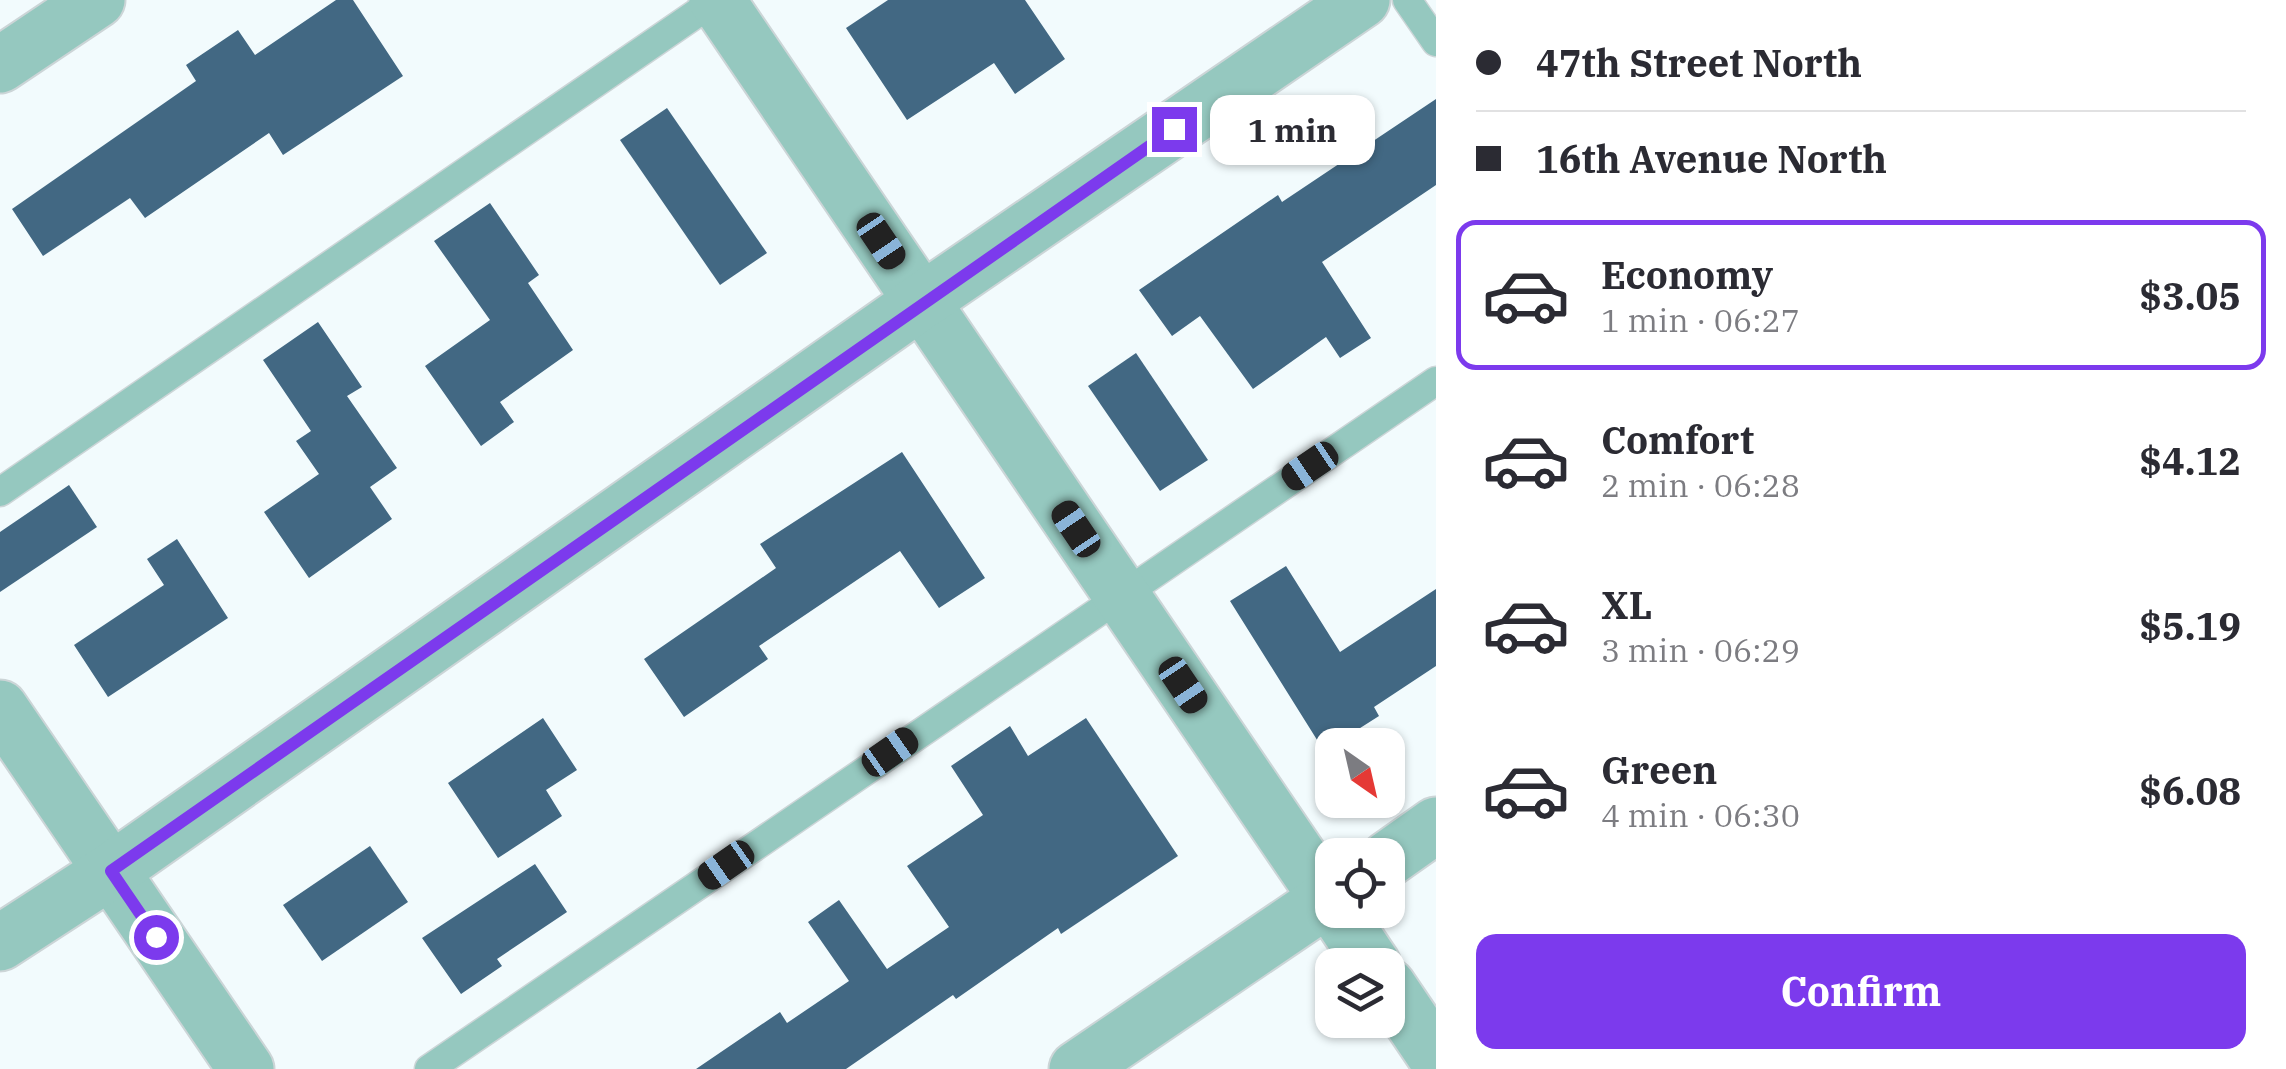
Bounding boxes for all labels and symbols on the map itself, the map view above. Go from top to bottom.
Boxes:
callout: 1 min [1209,94,1374,164]
route end [1152,107,1197,152]
car [852,208,910,274]
car [1277,437,1343,495]
car [1047,496,1105,562]
car [1154,652,1212,718]
car [857,723,923,781]
north arrow [1315,728,1405,818]
car [693,836,759,894]
route start [134,915,179,960]

